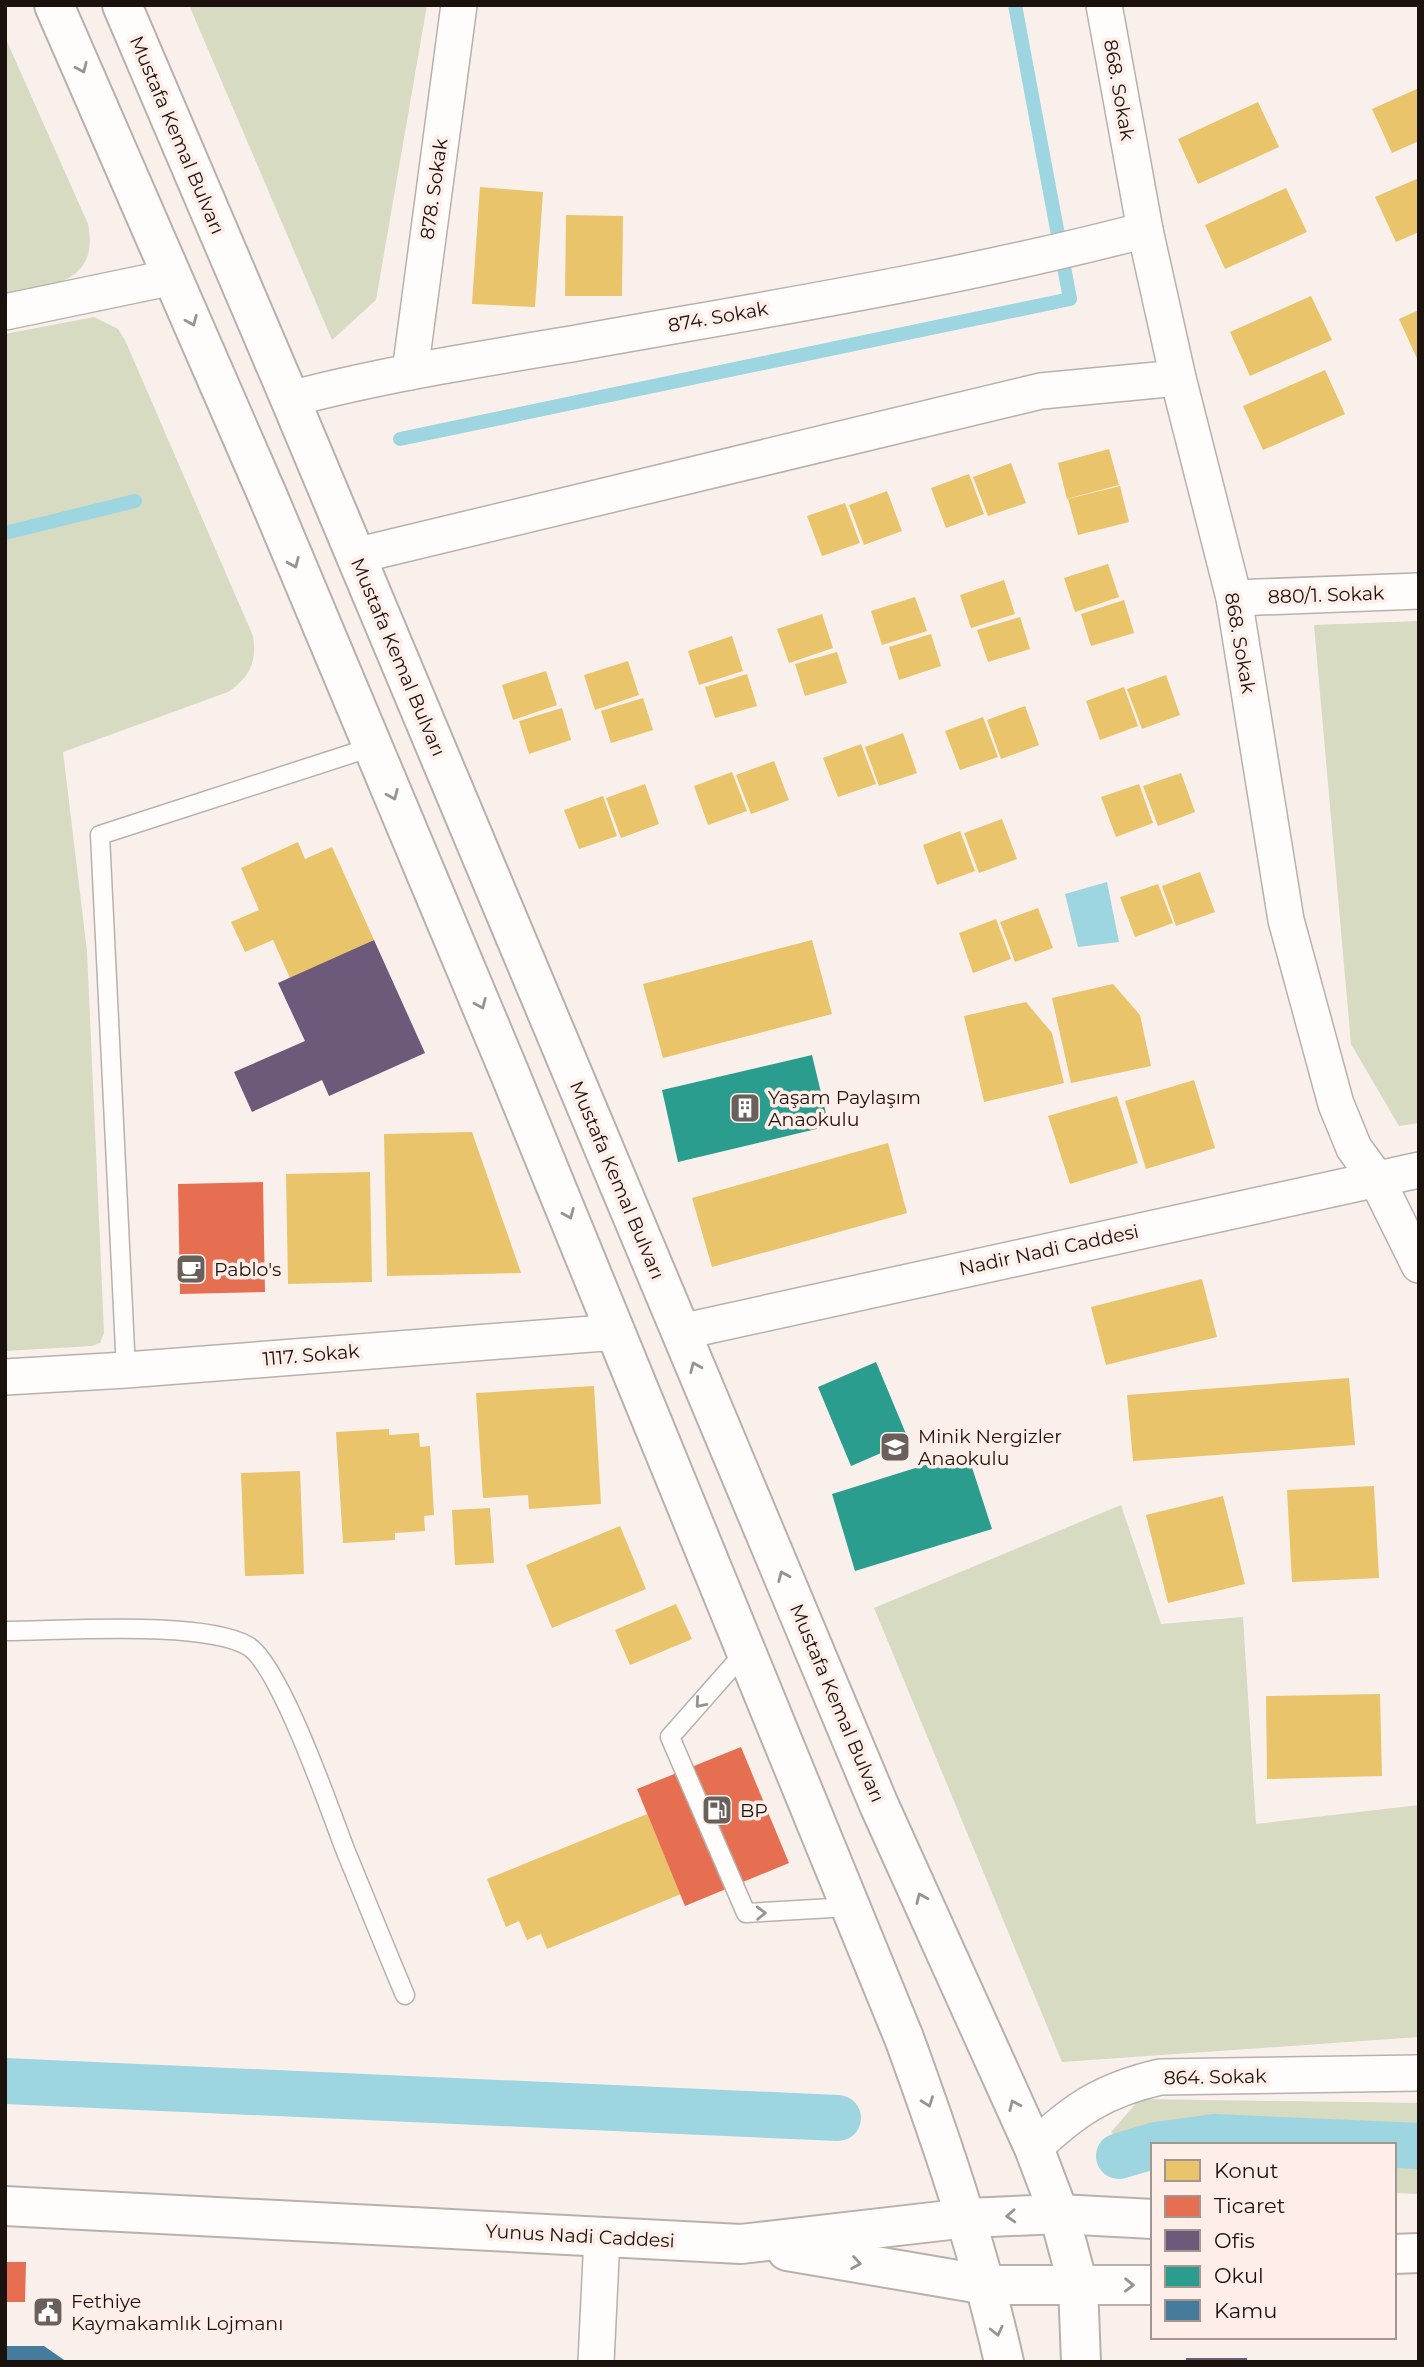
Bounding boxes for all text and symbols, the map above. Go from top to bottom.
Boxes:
street label: Mustafa Kemal Bulvarı [125,32,229,238]
street label: 868. Sokak [1099,38,1139,143]
one-way arrow [74,61,88,73]
street label: 878. Sokak [416,136,453,241]
street label: 874. Sokak [666,297,771,337]
one-way arrow [184,314,198,326]
street label: Mustafa Kemal Bulvarı [346,554,450,760]
one-way arrow [286,556,300,568]
street label: 880/1. Sokak [1267,581,1385,609]
street label: 868. Sokak [1220,591,1260,696]
one-way arrow [384,788,398,800]
one-way arrow [473,997,487,1010]
street label: Mustafa Kemal Bulvarı [565,1077,669,1283]
place label: Yaşam Paylaşım Anaokulu [768,1086,921,1131]
building icon: Yaşam Paylaşım Anaokulu [728,1091,762,1125]
one-way arrow [560,1208,574,1220]
street label: Nadir Nadi Caddesi [957,1220,1141,1280]
cafe icon: Pablo's [174,1252,208,1286]
place label: Pablo's [214,1258,281,1281]
street label: 1117. Sokak [262,1339,361,1371]
one-way arrow [689,1361,703,1373]
place label: Minik Nergizler Anaokulu [918,1425,1062,1470]
school or university icon: Minik Nergizler Anaokulu [878,1430,912,1464]
one-way arrow [777,1571,791,1583]
street label: Mustafa Kemal Bulvarı [785,1600,889,1806]
one-way arrow [696,1695,708,1708]
fuel station icon: BP [700,1793,734,1827]
place label: BP [740,1799,768,1822]
one-way arrow [915,1893,929,1905]
one-way arrow [756,1905,767,1920]
street label: 864. Sokak [1163,2065,1267,2089]
one-way arrow [919,2095,933,2107]
one-way arrow [1008,2100,1022,2113]
legend [1151,2143,1396,2339]
text: Konut [1214,2158,1278,2183]
text: Ticaret [1214,2193,1285,2218]
one-way arrow [1005,2208,1016,2223]
street label: Yunus Nadi Caddesi [485,2220,675,2252]
text: Ofis [1214,2228,1255,2253]
one-way arrow [850,2255,862,2270]
text: Okul [1214,2263,1264,2288]
one-way arrow [1124,2277,1134,2293]
place label: Fethiye Kaymakamlık Lojmanı [71,2290,283,2335]
public building icon: Fethiye Kaymakamlık Lojmanı [31,2295,65,2329]
text: Kamu [1214,2298,1277,2323]
one-way arrow [989,2325,1004,2337]

